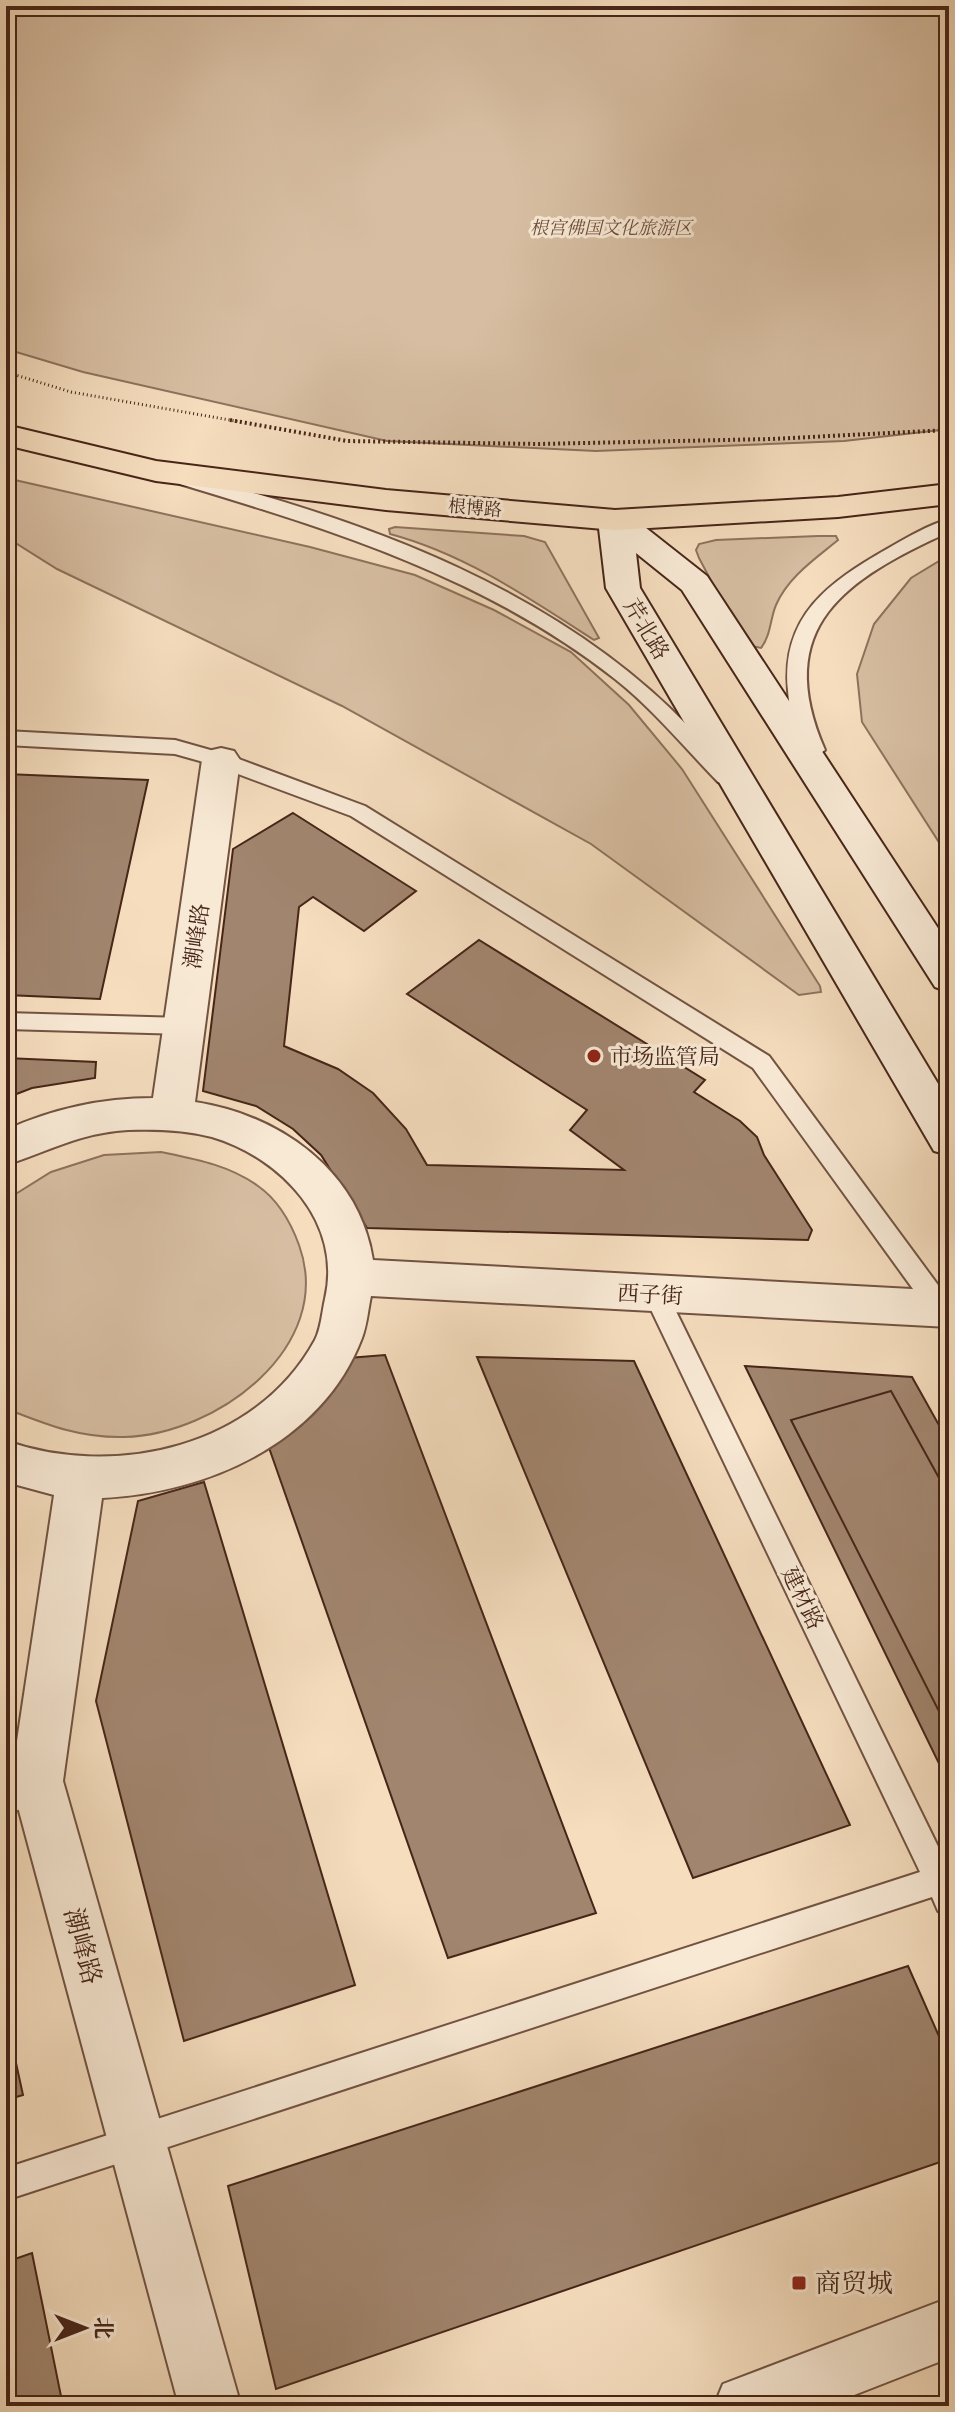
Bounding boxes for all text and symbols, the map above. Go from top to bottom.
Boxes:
park label: 根宫佛国文化旅游区 [530,217,694,239]
street label: 根博路 [447,495,503,521]
street label: 芹北路 [618,594,675,665]
street label: 潮峰路 [179,902,214,971]
place label: 市场监管局 [610,1043,720,1070]
marker: 市场监管局 [585,1047,603,1065]
street label: 西子街 [616,1279,684,1310]
street label: 建材路 [776,1563,829,1634]
street label: 潮峰路 [57,1904,109,1988]
place label: 商贸城 [815,2267,893,2299]
marker: 商贸城 [790,2274,808,2292]
north arrow [44,2288,124,2368]
text: 北 [90,2317,117,2339]

